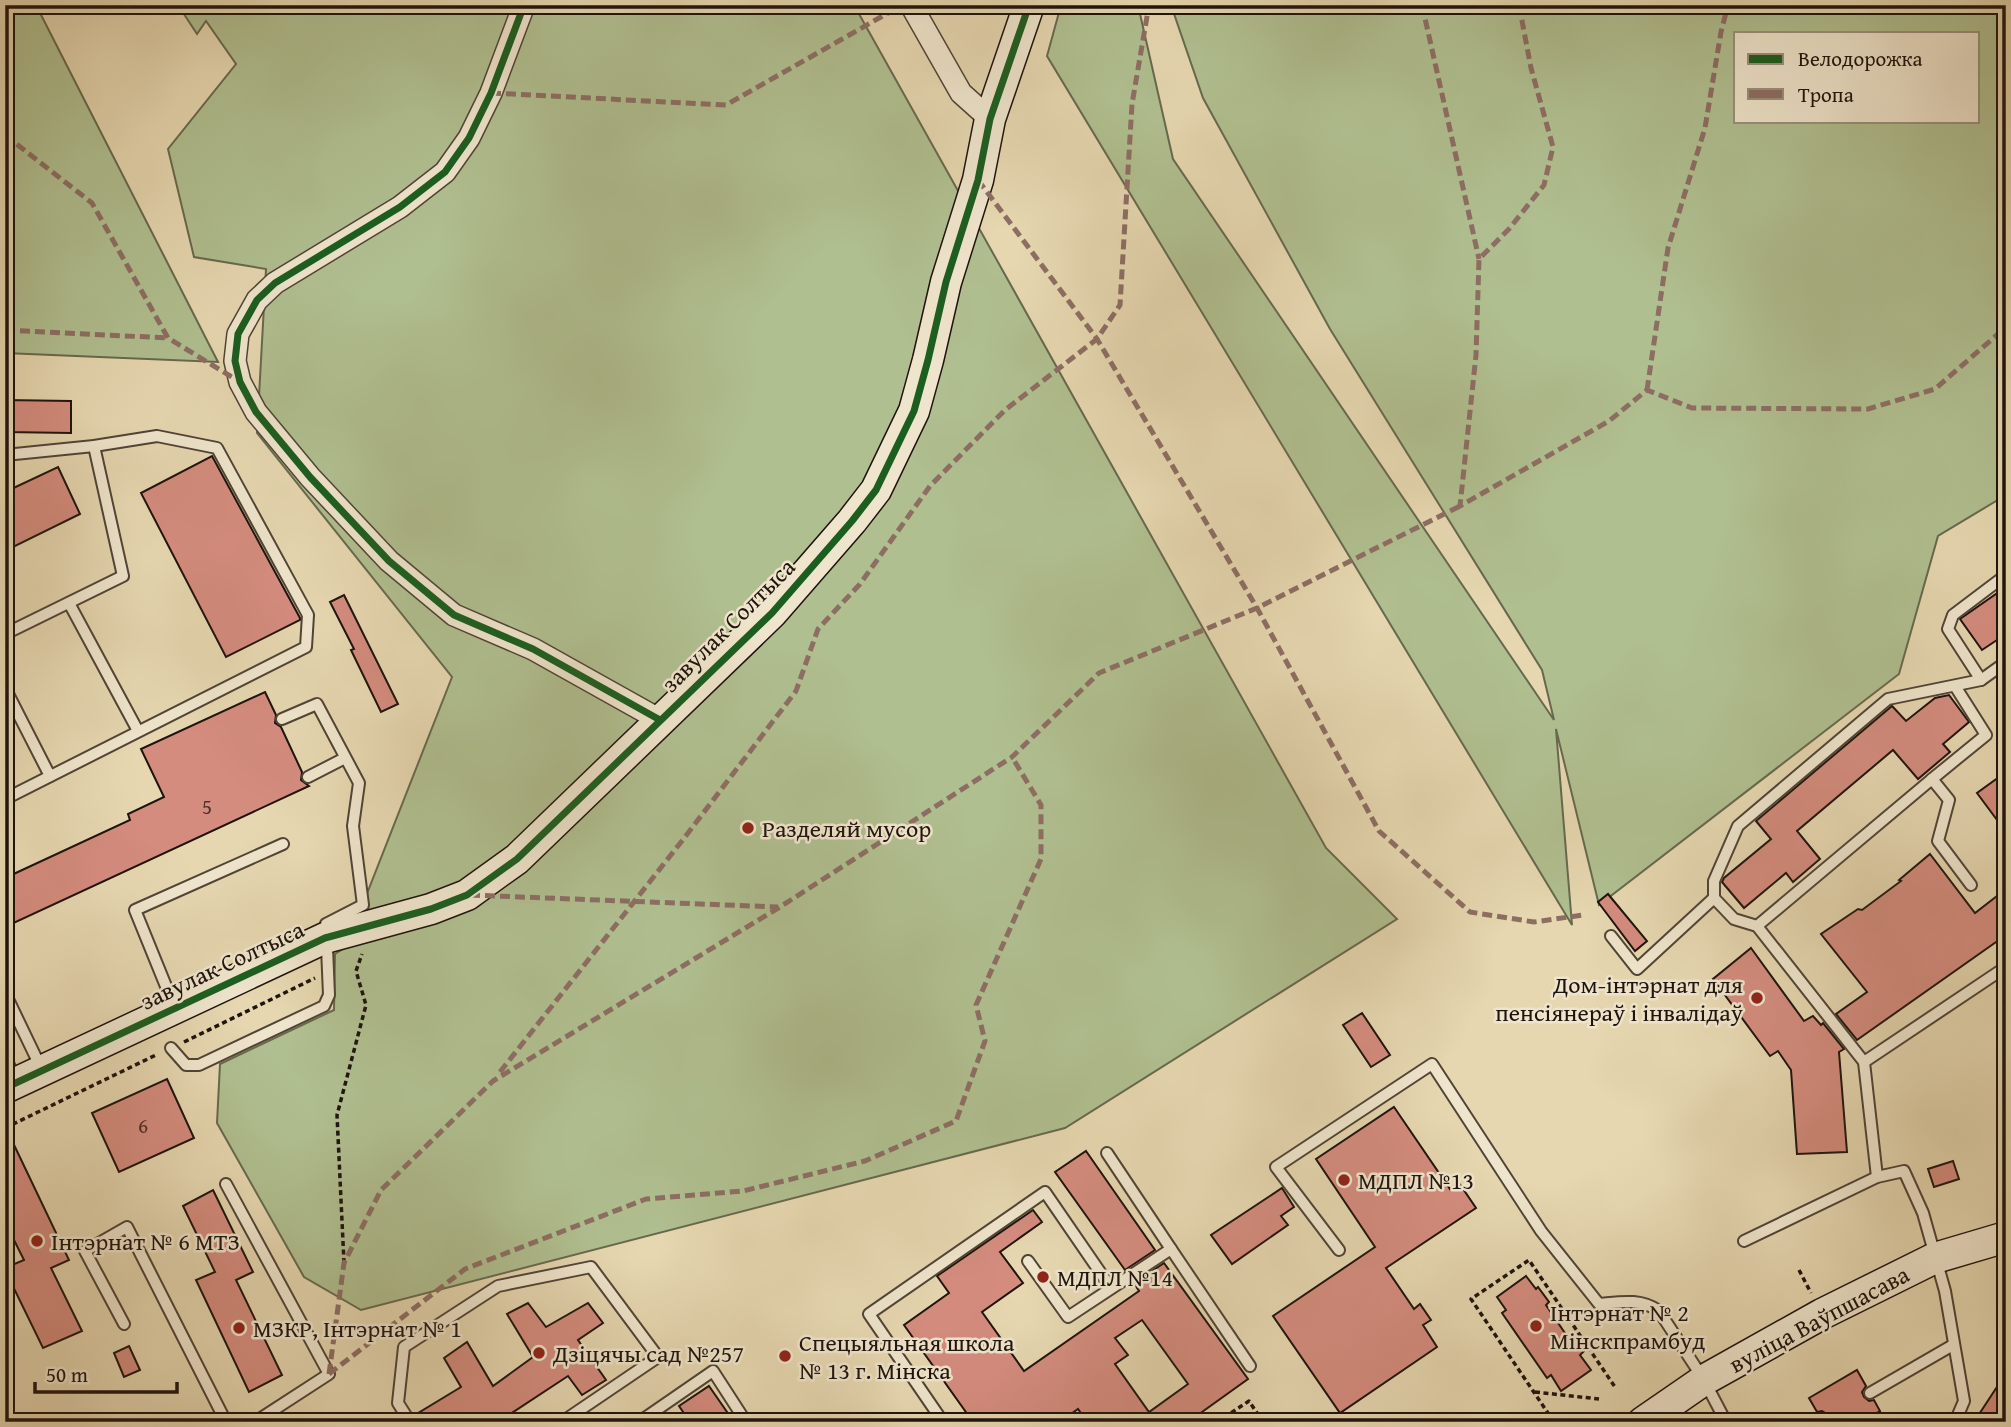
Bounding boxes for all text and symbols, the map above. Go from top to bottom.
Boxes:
legend [1734,32,1980,122]
text: Велодорожка [1798,43,1923,74]
text: Тропа [1798,79,1854,110]
street label: завулак Солтыса [653,550,803,700]
house number: 5 [202,791,212,822]
place label: Разделяй мусор [762,811,931,846]
marker: Разделяй мусор [740,820,756,836]
street label: завулак Солтыса [134,911,310,1018]
place label: Дом-інтэрнат для пенсіянераў і інвалідаў [1495,967,1743,1030]
marker: Дом-інтэрнат для пенсіянераў і інвалідаў [1749,990,1765,1006]
house number: 6 [138,1110,148,1141]
place label: МДПЛ №13 [1358,1163,1474,1198]
marker: МДПЛ №13 [1336,1172,1352,1188]
place label: Інтэрнат № 6 МТЗ [51,1224,240,1259]
marker: Інтэрнат № 6 МТЗ [29,1233,45,1249]
street label: вуліца Ваўпшасава [1723,1256,1916,1381]
place label: МДПЛ №14 [1057,1260,1173,1295]
marker: МДПЛ №14 [1035,1269,1051,1285]
place label: Інтэрнат № 2 Мінскпрамбуд [1550,1295,1705,1358]
place label: МЗКР, Інтэрнат № 1 [253,1311,462,1346]
marker: Інтэрнат № 2 Мінскпрамбуд [1528,1318,1544,1334]
marker: МЗКР, Інтэрнат № 1 [231,1320,247,1336]
place label: Спецыяльная школа № 13 г. Мінска [799,1325,1015,1388]
place label: Дзіцячы сад №257 [552,1336,744,1371]
marker: Дзіцячы сад №257 [531,1345,547,1361]
marker: Спецыяльная школа № 13 г. Мінска [777,1348,793,1364]
scale bar [35,1350,177,1394]
text: 50 m [46,1359,88,1390]

